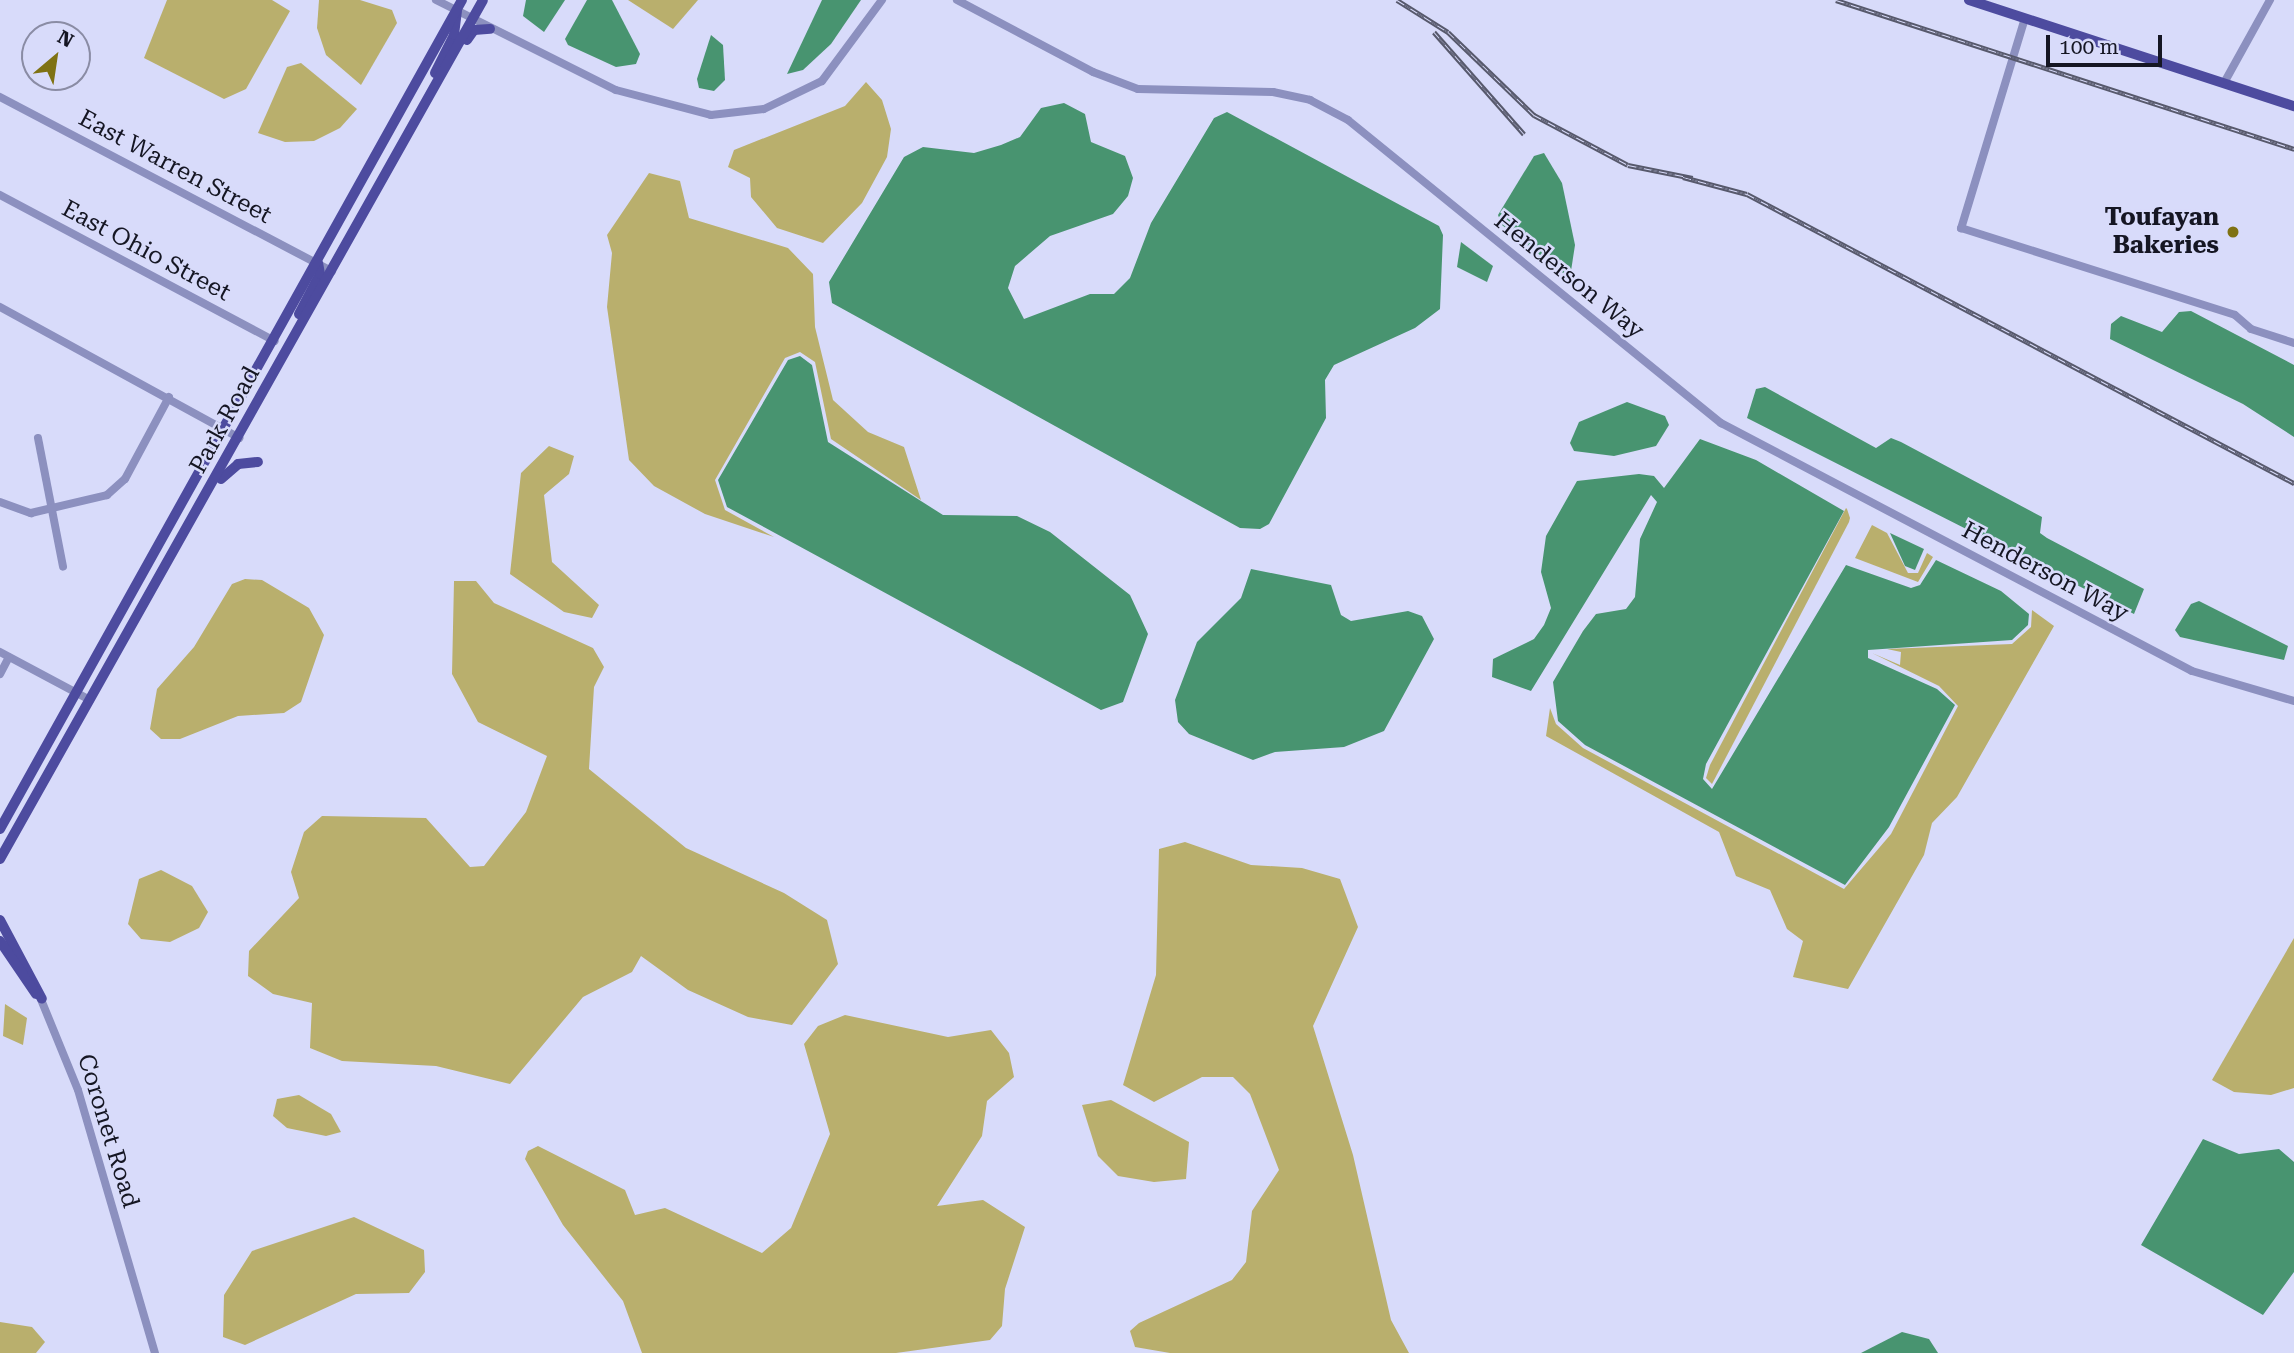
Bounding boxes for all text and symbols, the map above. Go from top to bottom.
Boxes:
north arrow [21,21,91,91]
scale bar [2049,21,2164,65]
text: N [53,25,77,53]
text: 100 m [2059,35,2119,59]
street label: East Warren Street [74,104,276,230]
street label: East Ohio Street [57,194,235,308]
place label: Toufayan Bakeries [2105,204,2219,260]
street label: Henderson Way [1488,207,1650,345]
marker: Toufayan Bakeries [2225,224,2241,240]
street label: Park Road [184,361,266,479]
street label: Henderson Way [1957,516,2133,628]
street label: Coronet Road [71,1051,145,1211]

